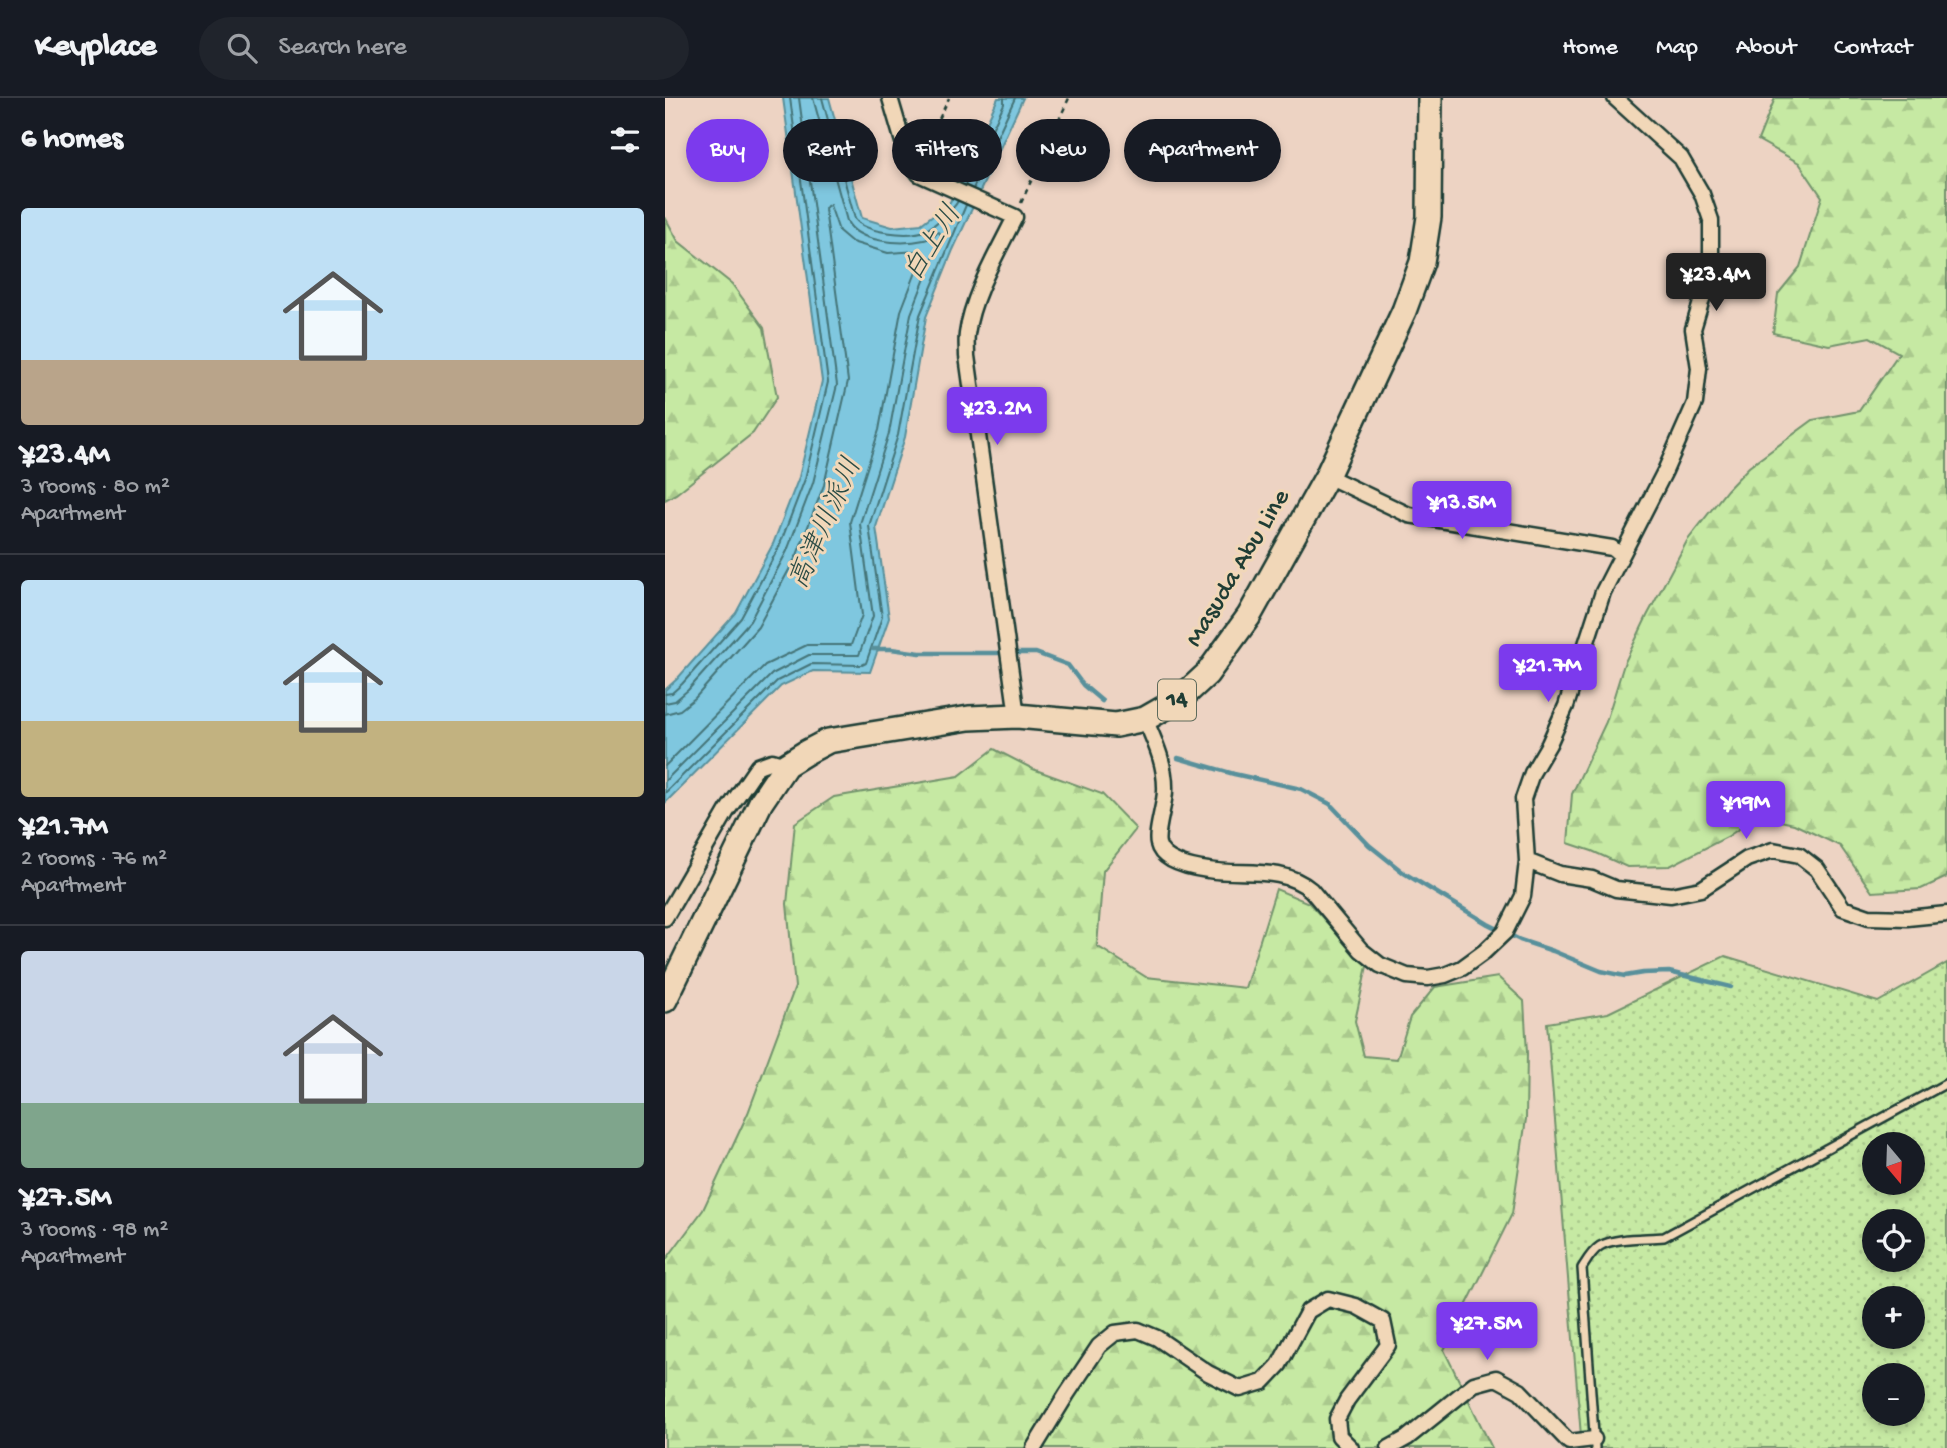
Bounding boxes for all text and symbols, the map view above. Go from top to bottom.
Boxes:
search box [199,17,689,80]
text: Keyplace [35,29,157,67]
icon: search [223,29,261,67]
text: Search here [279,33,407,64]
text: Home [1562,34,1618,63]
text: Map [1656,34,1698,63]
text: About [1736,34,1796,63]
text: Contact [1834,34,1912,63]
chip: Buy [686,119,769,182]
chip: Rent [783,119,878,182]
chip: Filters [892,119,1002,182]
chip: New [1016,119,1110,182]
chip: Apartment [1124,119,1281,182]
icon: filters [606,121,644,159]
text: 6 homes [21,123,123,158]
water label: 白上川 [897,199,970,288]
icon: home [270,253,396,379]
pin: ¥23.4M [1659,254,1773,313]
text: ¥23.4M [1682,262,1750,289]
pin: ¥23.2M [940,388,1054,447]
text: ¥23.2M [963,396,1031,423]
text: ¥23.4M [21,439,110,474]
water label: 高津川派川 [783,453,871,595]
text: 3 rooms · 80 m² [21,474,170,501]
pin: ¥13.5M [1405,482,1519,541]
street label: Masuda Abu Line [1180,484,1299,653]
text: ¥13.5M [1428,490,1496,517]
text: Apartment [21,501,125,528]
icon: home [270,625,396,751]
pin: ¥21.7M [1491,644,1605,704]
text: ¥21.7M [1515,653,1581,680]
road number: 14 [1158,680,1196,720]
pin: ¥19M [1705,782,1787,841]
text: ¥19M [1722,790,1770,817]
text: ¥21.7M [21,811,108,846]
text: 2 rooms · 76 m² [21,846,167,873]
text: Apartment [21,873,125,900]
icon: home [270,996,396,1122]
north arrow [1862,1132,1925,1195]
map controls [1862,1132,1925,1426]
text: ¥27.5M [21,1182,111,1217]
button: locate [1862,1209,1925,1272]
text: 3 rooms · 98 m² [21,1217,168,1244]
text: Apartment [21,1244,125,1271]
button: + [1862,1286,1925,1349]
pin: ¥27.5M [1430,1302,1544,1362]
text: ¥27.5M [1452,1311,1522,1338]
button: − [1862,1363,1925,1426]

